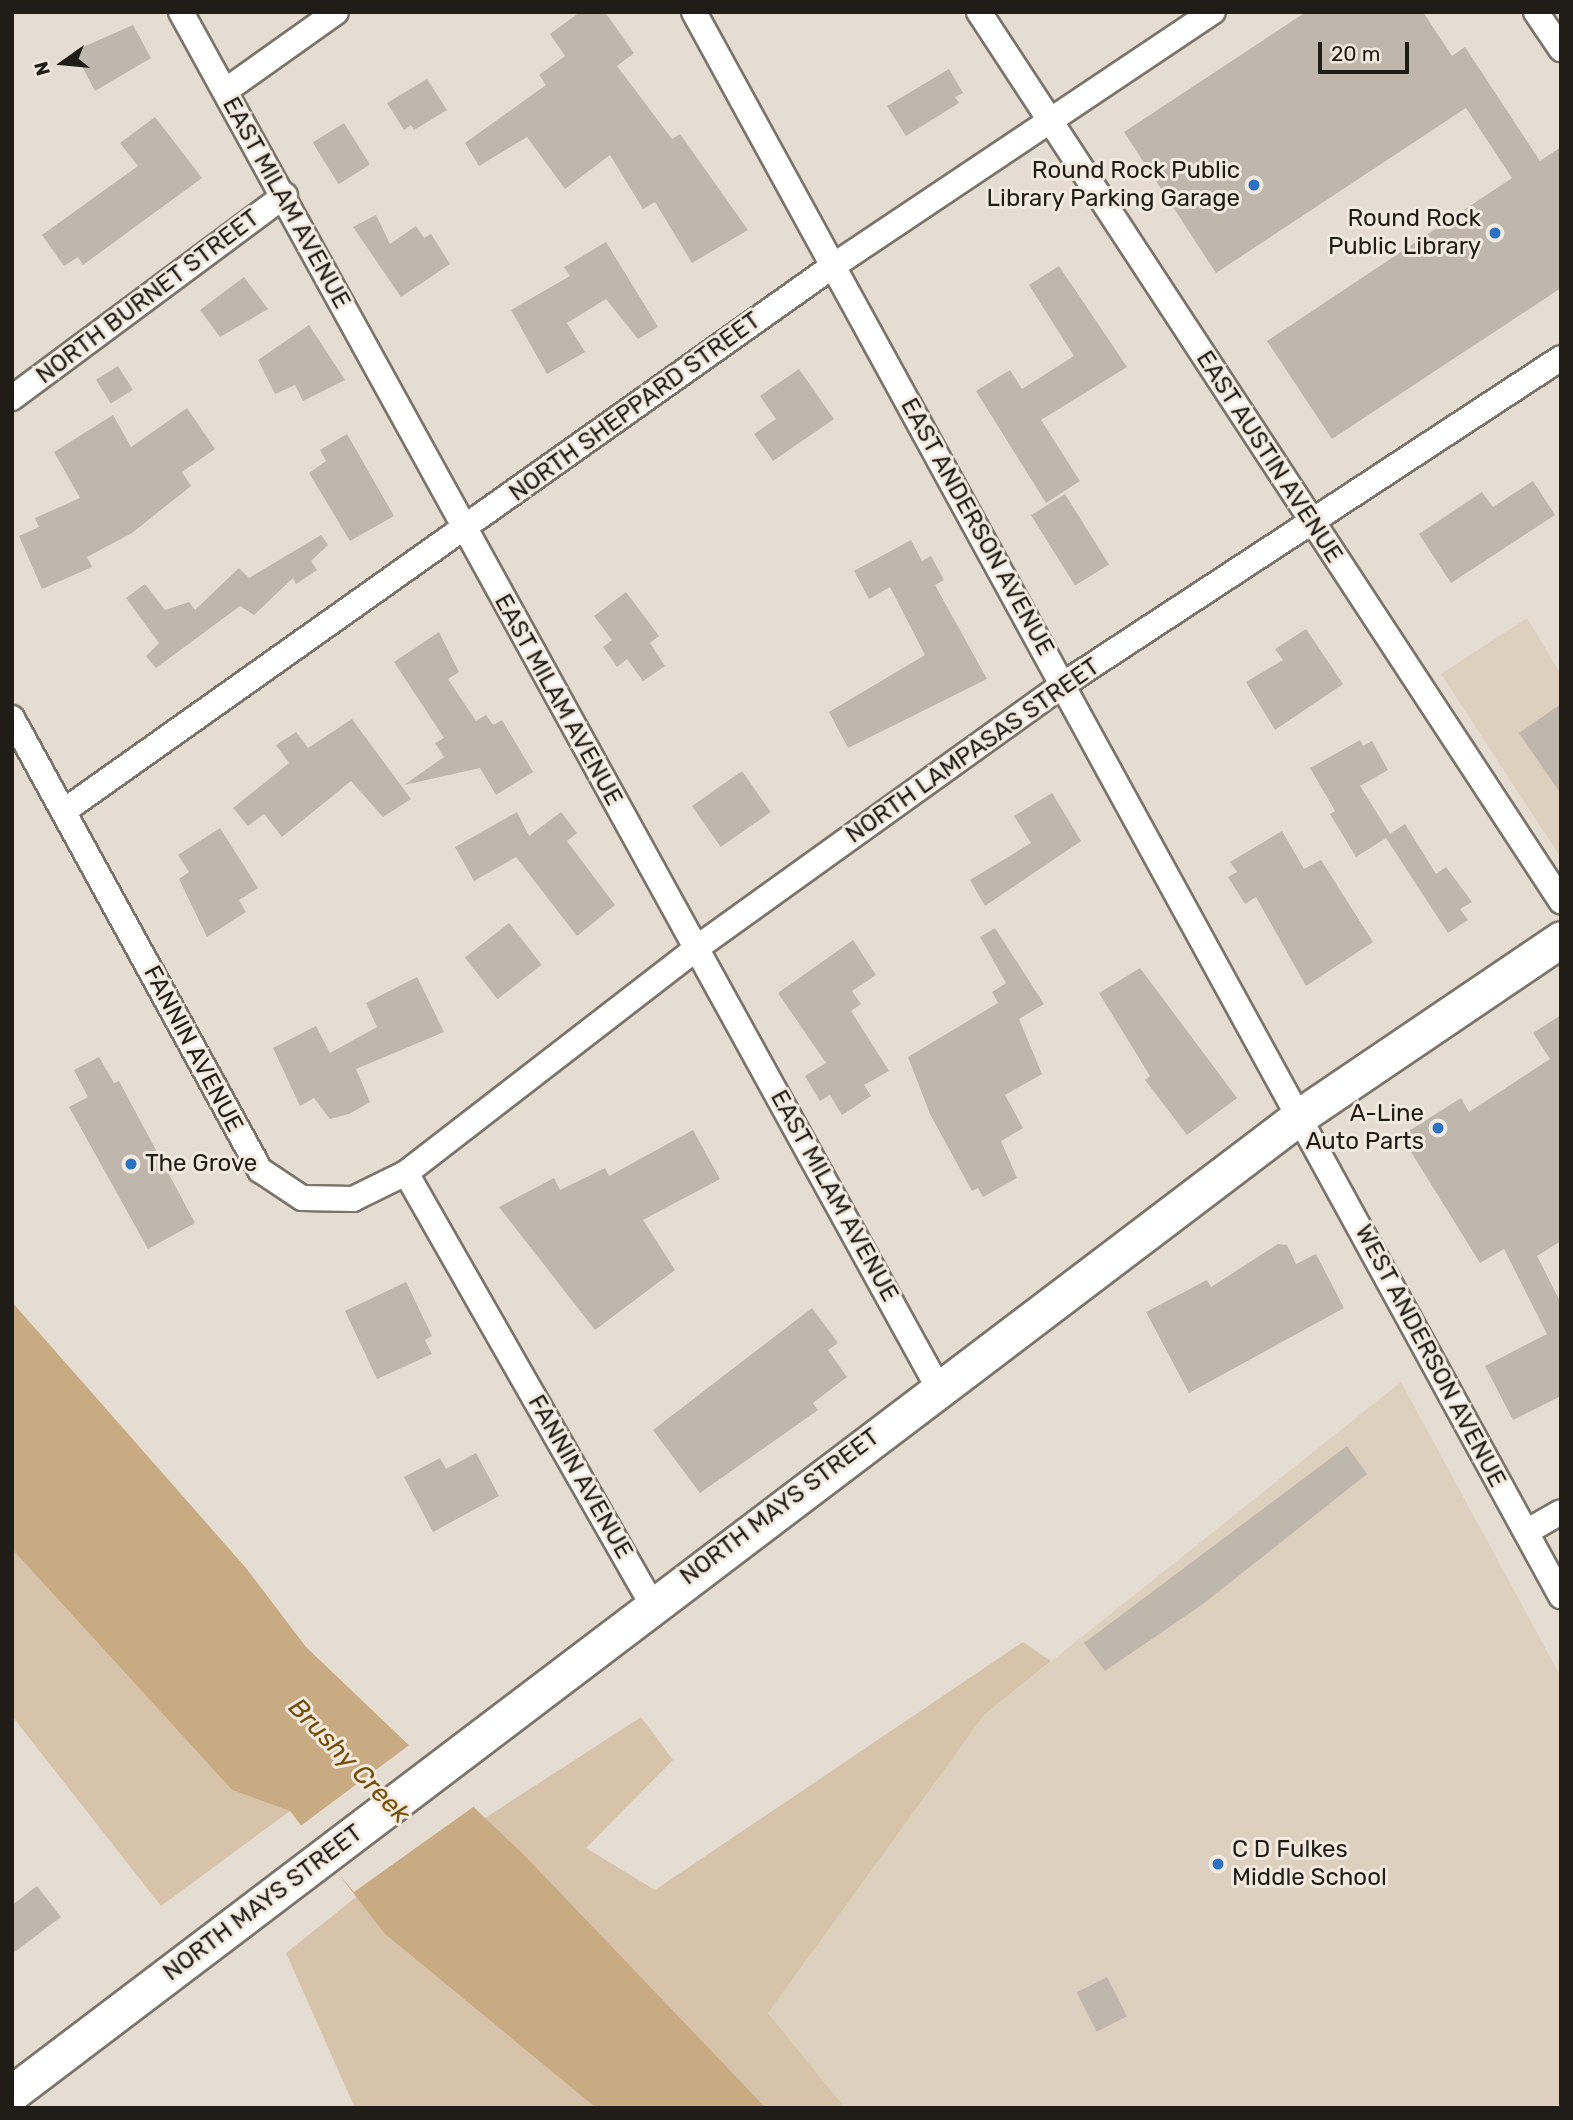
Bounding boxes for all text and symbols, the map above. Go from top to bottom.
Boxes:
north arrow [28,28,98,98]
scale bar [1321,28,1412,72]
text: 20 m [1331,41,1380,66]
text: N [29,59,55,78]
street label: EAST MILAM AVENUE [216,92,356,314]
place label: Round Rock Public Library Parking Garage [986,157,1240,213]
marker: Round Rock Public Library Parking Garage [1246,177,1262,193]
street label: NORTH BURNET STREET [31,204,265,390]
place label: Round Rock Public Library [1328,205,1481,261]
marker: Round Rock Public Library [1487,225,1503,241]
street label: NORTH SHEPPARD STREET [504,306,766,508]
street label: EAST AUSTIN AVENUE [1189,345,1349,569]
street label: EAST ANDERSON AVENUE [894,393,1060,661]
street label: EAST MILAM AVENUE [488,589,628,811]
street label: NORTH LAMPASAS STREET [841,652,1105,850]
street label: FANNIN AVENUE [137,961,249,1137]
street label: EAST MILAM AVENUE [764,1085,904,1307]
place label: A-Line Auto Parts [1305,1100,1424,1156]
marker: A-Line Auto Parts [1430,1120,1446,1136]
place label: The Grove [145,1150,257,1178]
marker: The Grove [123,1156,139,1172]
street label: WEST ANDERSON AVENUE [1348,1219,1512,1493]
street label: FANNIN AVENUE [521,1390,639,1564]
street label: NORTH MAYS STREET [675,1423,885,1591]
water label: Brushy Creek [282,1692,416,1830]
street label: NORTH MAYS STREET [158,1819,368,1987]
place label: C D Fulkes Middle School [1232,1836,1387,1892]
marker: C D Fulkes Middle School [1210,1856,1226,1872]

